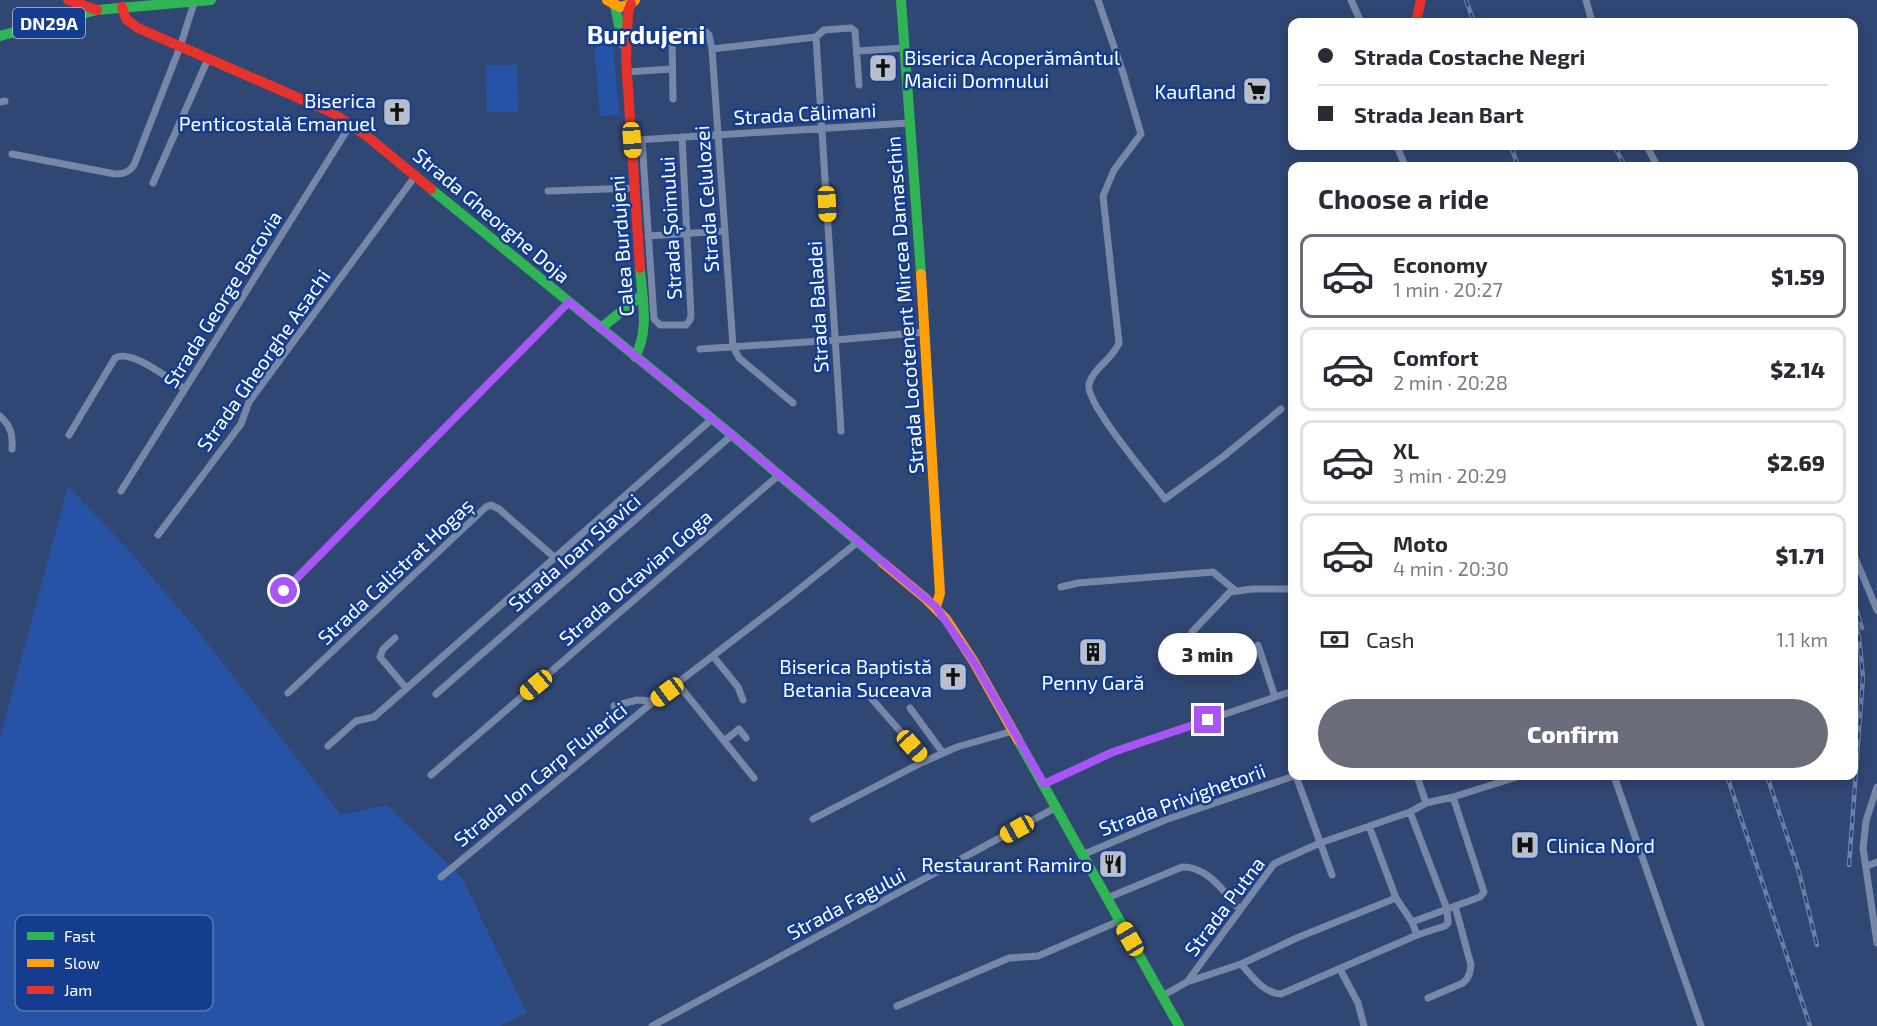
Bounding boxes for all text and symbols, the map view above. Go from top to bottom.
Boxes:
road number: DN29A [13,8,85,38]
district label: Burdujeni [587,18,705,49]
text: Strada Costache Negri [1354,43,1585,69]
place label: Biserica Acoperământul Maicii Domnului [904,45,1120,92]
church icon: Biserica Acoperământul Maicii Domnului [867,52,899,84]
supermarket icon: Kaufland [1241,75,1273,107]
place label: Kaufland [1154,79,1236,103]
place label: Biserica Penticostală Emanuel [179,88,376,135]
church icon: Biserica Penticostală Emanuel [381,96,413,128]
street label: Strada Călimani [733,97,877,129]
text: Strada Jean Bart [1354,101,1524,127]
car [622,121,642,159]
street label: Strada Celulozei [689,125,723,273]
street label: Strada Locotenent Mircea Damaschin [880,135,928,475]
street label: Strada Gheorghe Doja [409,142,575,288]
street label: Strada Șoimului [654,156,688,300]
street label: Calea Burdujeni [604,175,638,317]
text: Choose a ride [1318,182,1489,214]
car [817,186,837,222]
street label: Strada George Bacovia [158,206,286,392]
street label: Strada Baladei [802,240,832,374]
icon: car [1321,249,1375,303]
text: Economy [1393,251,1488,277]
text: $1.59 [1771,263,1825,289]
street label: Strada Gheorghe Asachi [191,265,335,455]
text: 1 min · 20:27 [1393,277,1503,301]
icon: car [1321,342,1375,396]
text: Comfort [1393,344,1478,370]
text: $2.14 [1770,356,1825,382]
text: 2 min · 20:28 [1393,370,1508,394]
icon: car [1321,435,1375,489]
text: XL [1393,437,1419,463]
text: $2.69 [1767,449,1825,475]
text: 3 min · 20:29 [1393,463,1507,487]
street label: Strada Ioan Slavici [503,488,645,616]
street label: Strada Calistrat Hogaș [312,493,479,651]
street label: Strada Octavian Goga [554,504,716,650]
icon: car [1321,528,1375,582]
text: Moto [1393,530,1448,556]
text: $1.71 [1776,542,1825,568]
text: 4 min · 20:30 [1393,556,1509,580]
route start [270,577,297,604]
icon: cash [1318,623,1351,656]
text: Cash [1366,626,1415,652]
text: 1.1 km [1776,627,1828,651]
callout: 3 min [1158,633,1258,675]
building icon: Penny Gară [1077,636,1109,668]
text: 3 min [1182,642,1233,666]
place label: Biserica Baptistă Betania Suceava [779,654,932,701]
church icon: Biserica Baptistă Betania Suceava [937,661,969,693]
car [516,667,556,703]
place label: Penny Gară [1042,670,1144,694]
car [647,674,687,710]
street label: Strada Ion Carp Fluierici [449,697,631,851]
button: Confirm [1318,699,1828,768]
route end [1194,706,1221,733]
car [893,727,931,765]
street label: Strada Privighetorii [1095,758,1269,840]
car [997,812,1037,846]
hospital icon: Clinica Nord [1509,829,1541,861]
place label: Clinica Nord [1546,833,1655,857]
restaurant icon: Restaurant Ramiro [1097,848,1129,880]
place label: Restaurant Ramiro [921,852,1092,876]
street label: Strada Putna [1179,852,1269,960]
street label: Strada Fagului [783,862,909,944]
legend [15,915,213,1011]
car [1113,919,1147,959]
text: Fast [64,926,95,945]
text: Slow [64,953,100,972]
text: Jam [64,980,92,999]

